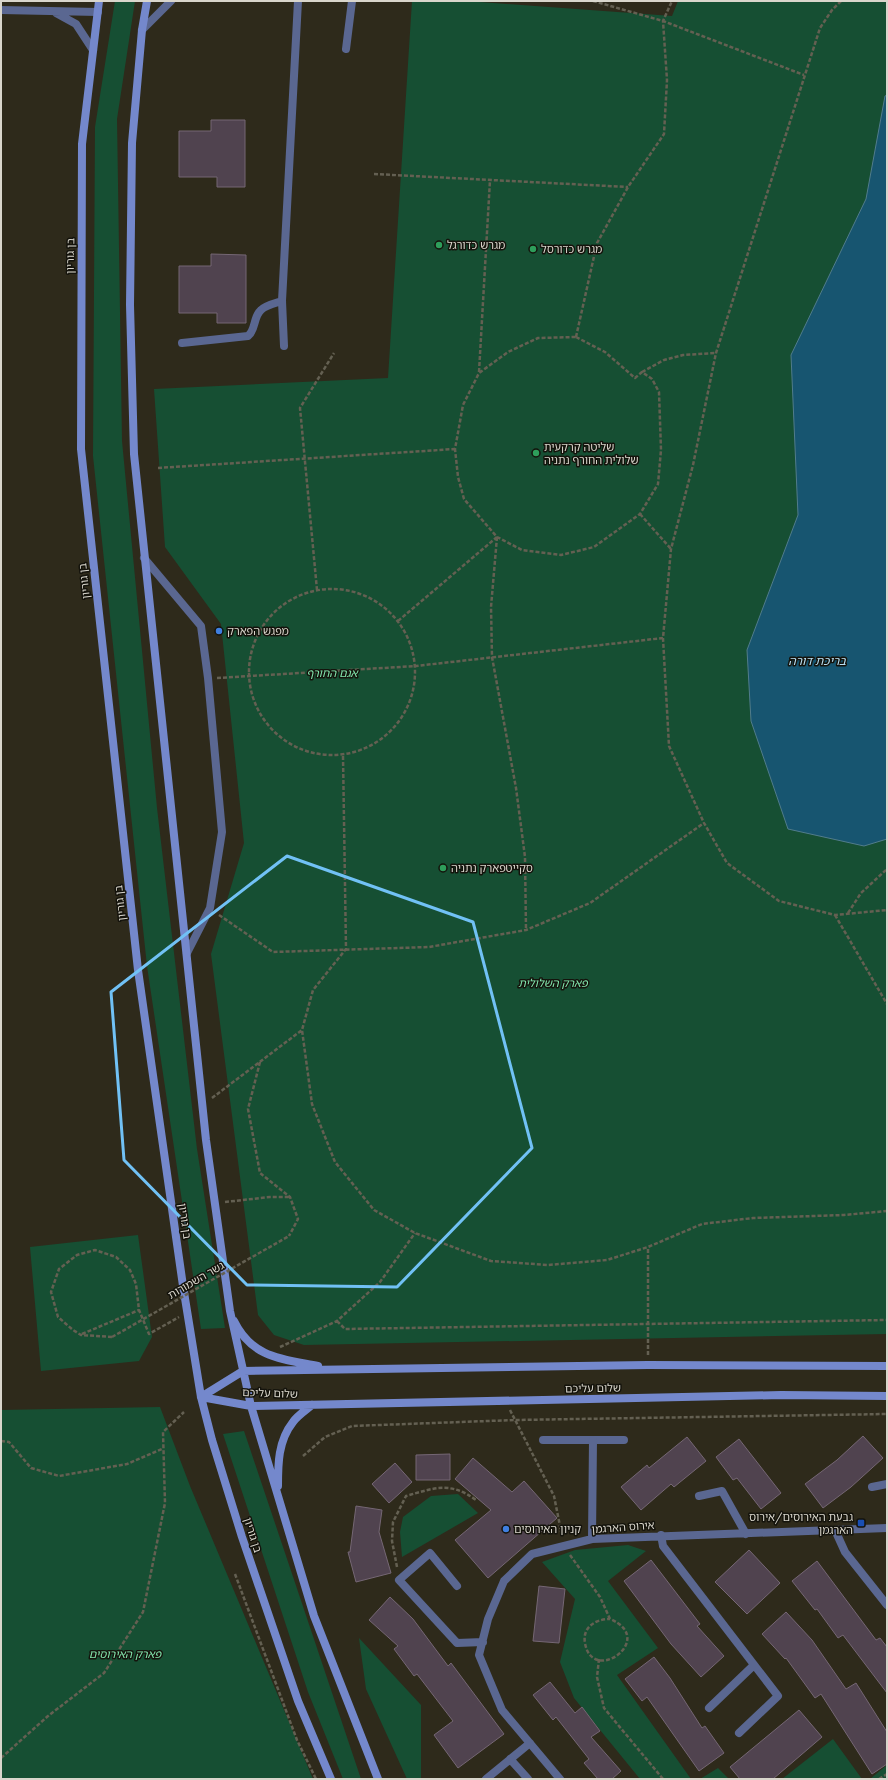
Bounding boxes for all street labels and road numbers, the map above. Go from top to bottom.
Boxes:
street label: בן גוריון [63,238,77,274]
street label: בן גוריון [75,562,93,600]
street label: בן גוריון [111,884,129,922]
street label: בן גוריון [176,1202,194,1240]
street label: גשר השמורות [165,1258,227,1302]
street label: שלום עליכם [565,1381,621,1395]
street label: שלום עליכם [242,1385,298,1401]
street label: בן גוריון [241,1516,265,1554]
street label: אירוס הארגמן [591,1518,655,1536]

